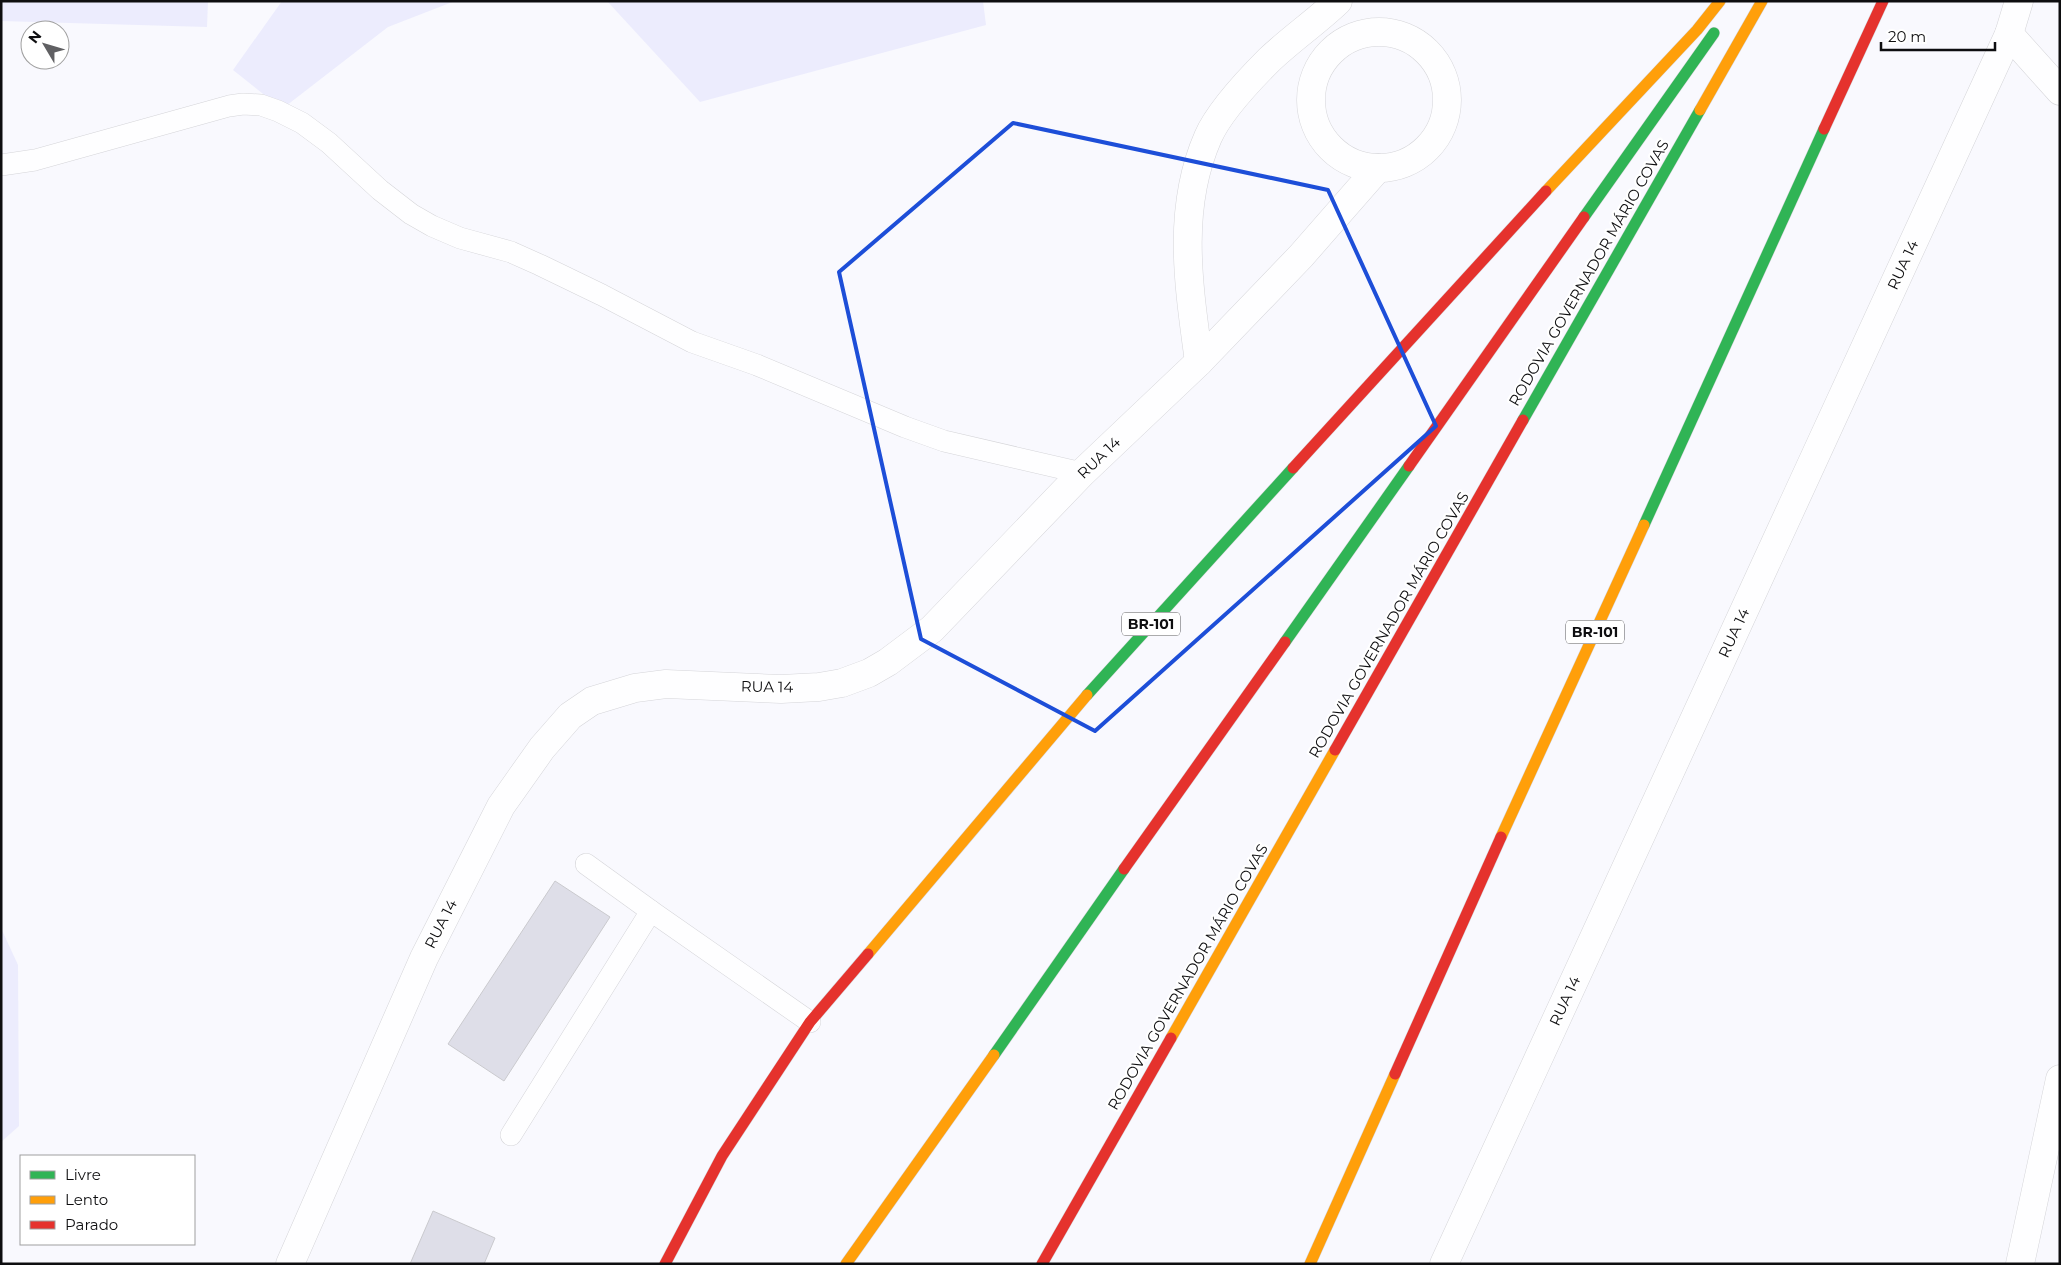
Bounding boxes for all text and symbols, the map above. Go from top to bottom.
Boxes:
north arrow [20,20,70,70]
scale bar [1881,20,1995,52]
text: N [24,27,45,47]
text: 20 m [1888,27,1926,46]
street label: RODOVIA GOVERNADOR MÁRIO COVAS [1504,136,1673,409]
street label: RUA 14 [1883,237,1922,293]
street label: RUA 14 [1073,433,1124,483]
street label: RODOVIA GOVERNADOR MÁRIO COVAS [1304,488,1473,761]
street label: RUA 14 [1714,605,1753,661]
road number: BR-101 [1122,612,1180,636]
road number: BR-101 [1566,620,1624,644]
street label: RUA 14 [741,677,794,696]
street label: RODOVIA GOVERNADOR MÁRIO COVAS [1103,840,1272,1113]
street label: RUA 14 [420,896,461,951]
street label: RUA 14 [1545,973,1584,1029]
legend [20,1155,195,1245]
text: Livre [65,1165,101,1184]
text: Lento [65,1190,108,1209]
text: Parado [65,1215,118,1234]

